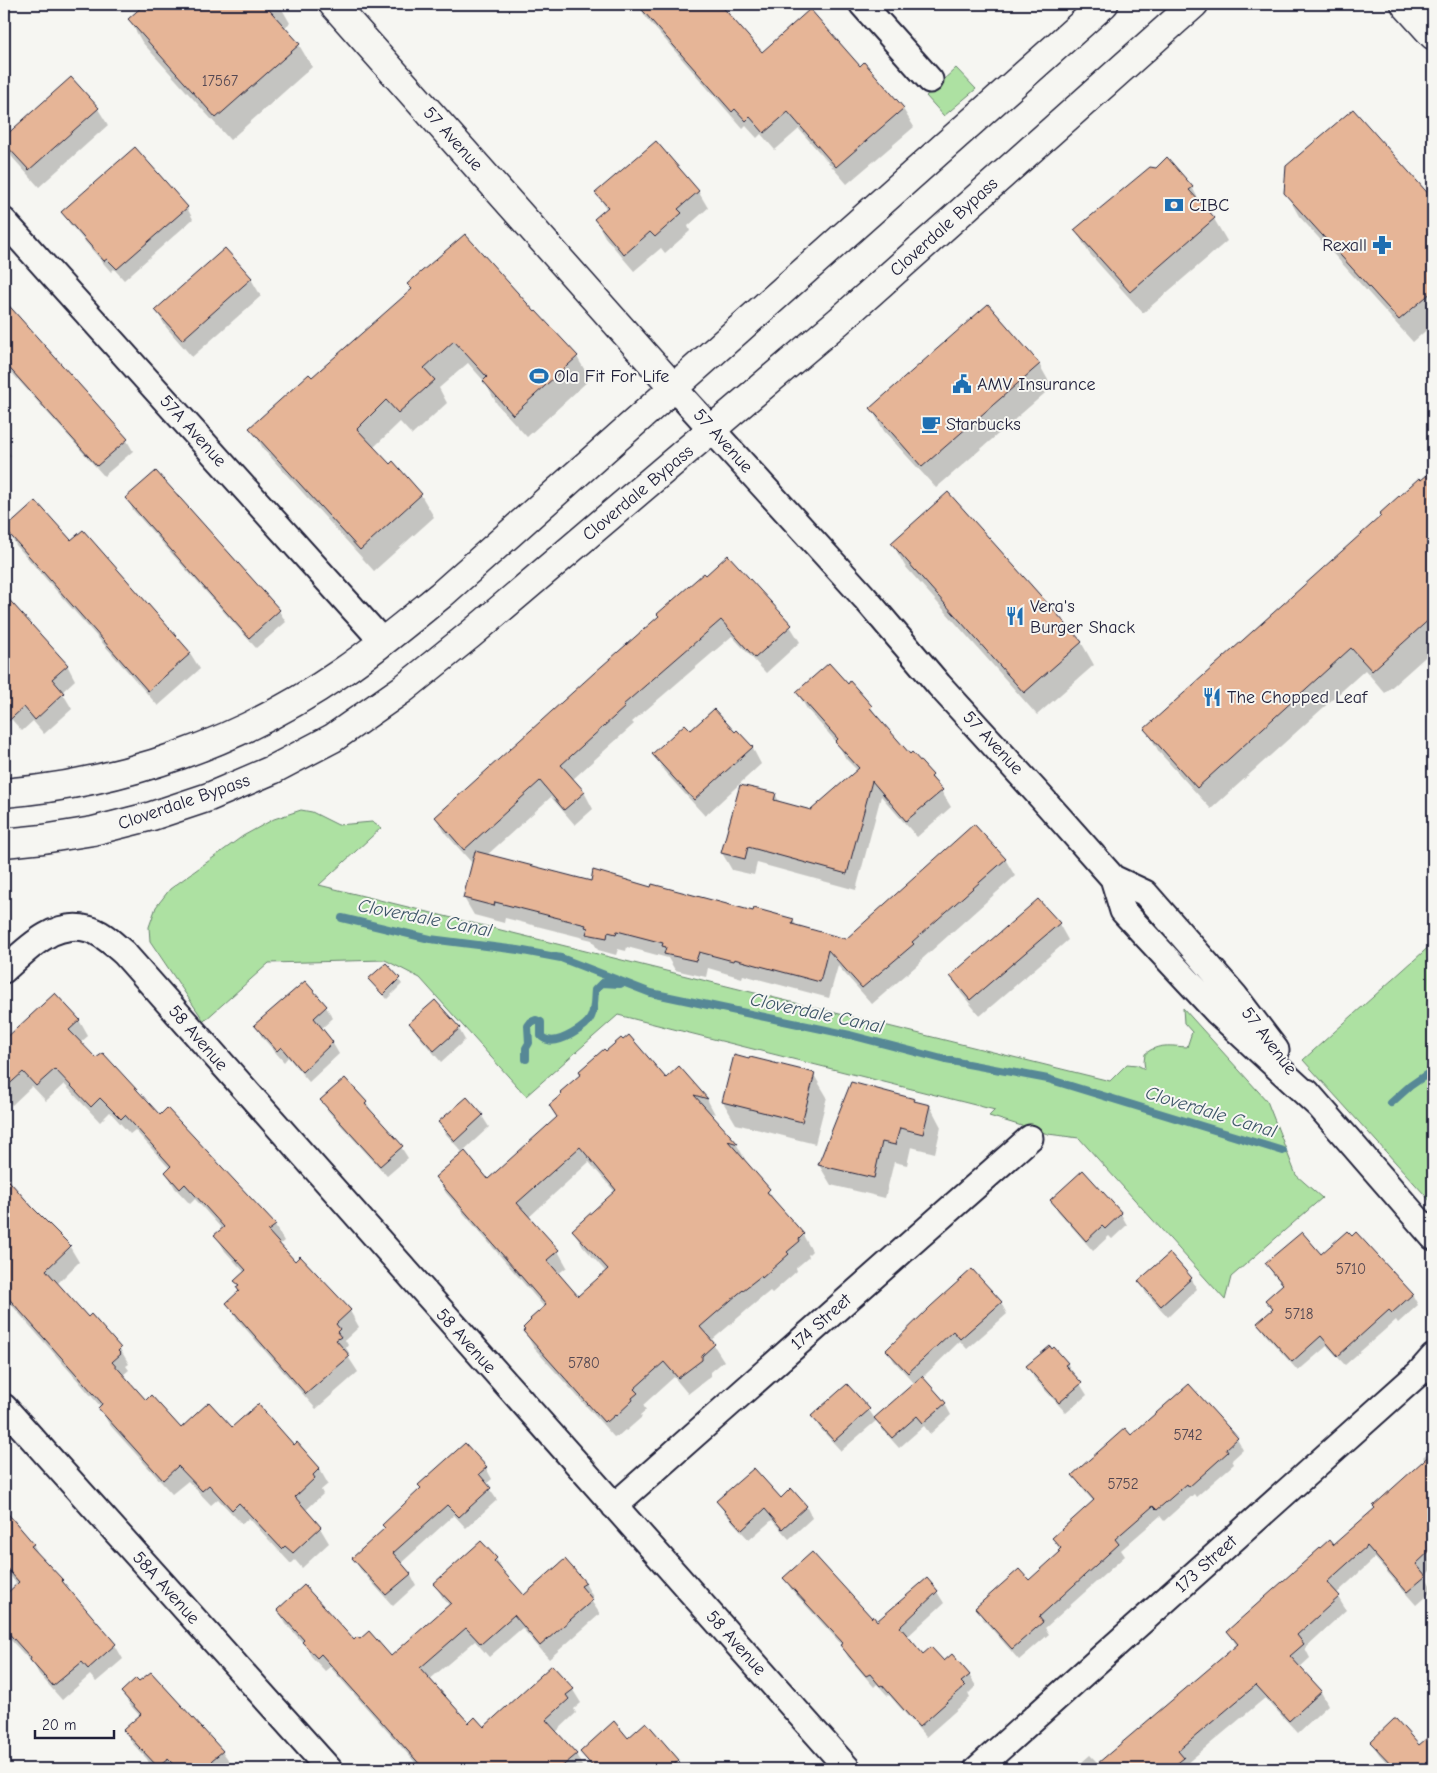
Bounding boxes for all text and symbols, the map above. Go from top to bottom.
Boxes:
house number: 17567 [202,72,238,90]
street label: 57 Avenue [419,103,487,175]
street label: Cloverdale Bypass [886,173,1002,281]
bank icon: CIBC [1163,194,1185,216]
place label: CIBC [1189,195,1229,216]
pharmacy icon: Rexall [1371,234,1393,256]
place label: Rexall [1322,235,1367,256]
sports icon: Ola Fit For Life [528,365,550,387]
place label: Ola Fit For Life [554,366,669,387]
public building icon: AMV Insurance [951,373,973,395]
place label: AMV Insurance [977,374,1096,395]
street label: 57A Avenue [155,391,231,471]
street label: 57 Avenue [689,405,757,477]
cafe icon: Starbucks [920,413,942,435]
place label: Starbucks [946,414,1021,435]
street label: Cloverdale Bypass [578,441,698,545]
place label: Vera's Burger Shack [1030,596,1135,638]
restaurant icon: Vera's Burger Shack [1004,605,1026,627]
restaurant icon: The Chopped Leaf [1201,686,1223,708]
place label: The Chopped Leaf [1227,687,1368,708]
street label: 57 Avenue [958,707,1028,779]
street label: Cloverdale Bypass [115,770,253,834]
water label: Cloverdale Canal [356,894,495,942]
water label: Cloverdale Canal [748,988,887,1038]
street label: 58 Avenue [164,1001,232,1075]
street label: 57 Avenue [1237,1003,1301,1079]
water label: Cloverdale Canal [1143,1082,1280,1143]
house number: 5710 [1336,1260,1366,1278]
street label: 174 Street [786,1289,856,1355]
street label: 58 Avenue [431,1304,501,1378]
house number: 5718 [1285,1305,1313,1323]
house number: 5780 [568,1354,600,1372]
house number: 5742 [1173,1426,1203,1444]
house number: 5752 [1107,1475,1139,1493]
street label: 173 Street [1171,1530,1242,1597]
street label: 58A Avenue [128,1547,204,1629]
street label: 58 Avenue [701,1606,771,1680]
scale bar [35,1708,114,1740]
text: 20 m [42,1716,76,1734]

